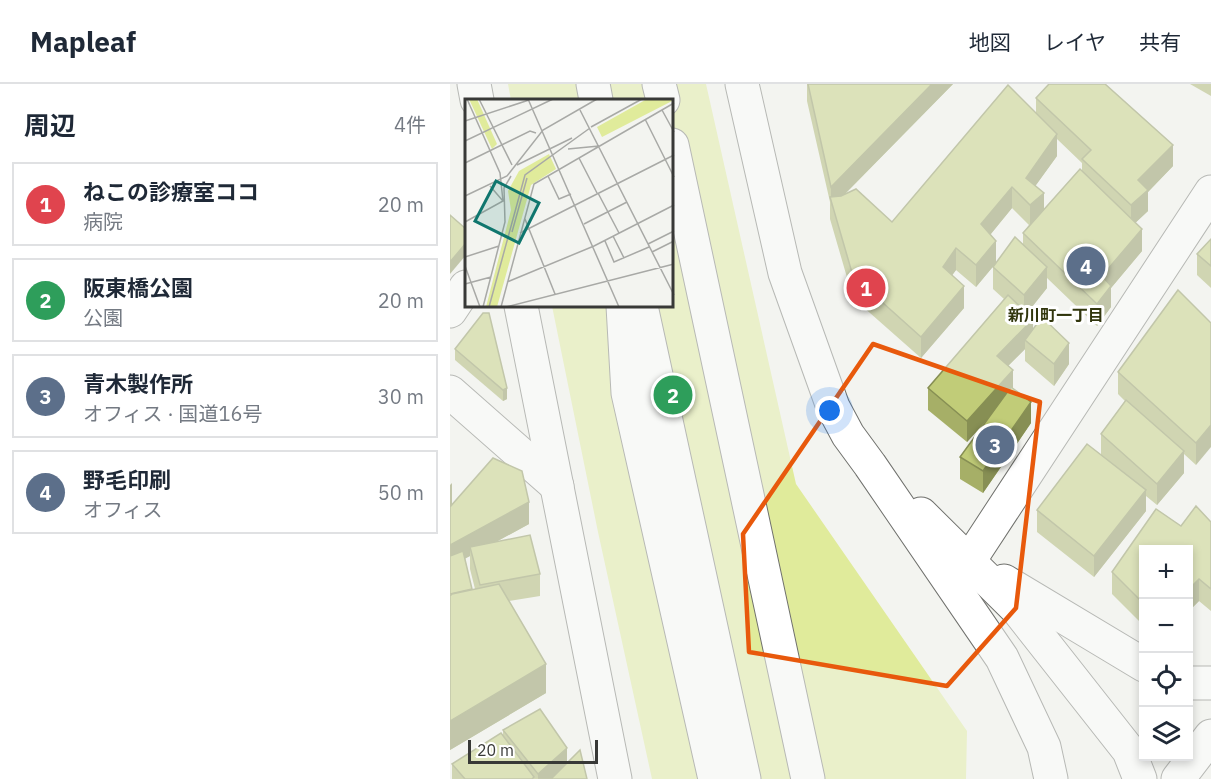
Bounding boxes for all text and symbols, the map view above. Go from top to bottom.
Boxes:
text: Mapleaf [30,23,136,60]
text: 地図 [969,28,1011,56]
text: レイヤ [1044,28,1106,56]
text: 共有 [1139,28,1181,56]
inset map [465,99,674,308]
text: 周辺 [24,108,76,142]
text: 4件 [394,111,426,138]
text: ねこの診療室ココ [83,177,259,206]
text: 1 [40,191,52,218]
text: 20 m [378,191,424,218]
text: 病院 [83,208,123,235]
pin: 4 [1066,244,1106,288]
pin: 1 [846,266,886,310]
text: 阪東橋公園 [83,273,193,302]
text: 2 [40,287,52,314]
text: 20 m [378,287,424,314]
text: 公園 [83,304,123,331]
district label: 新川町一丁目 [1008,305,1104,325]
text: 青木製作所 [83,369,193,398]
pin: 2 [654,372,692,418]
text: 3 [40,383,52,410]
text: 30 m [378,383,424,410]
your location [815,396,844,425]
text: オフィス · 国道16号 [83,400,263,427]
pin: 3 [976,422,1014,468]
text: 野毛印刷 [83,465,171,494]
text: 4 [40,479,52,506]
text: 50 m [378,479,424,506]
text: オフィス [83,496,163,523]
map controls [1139,545,1193,761]
button: + [1139,545,1193,599]
button: − [1139,599,1193,653]
button: locate [1139,653,1193,707]
button: layers [1139,707,1193,761]
scale bar [468,737,598,764]
text: 20 m [477,740,514,760]

